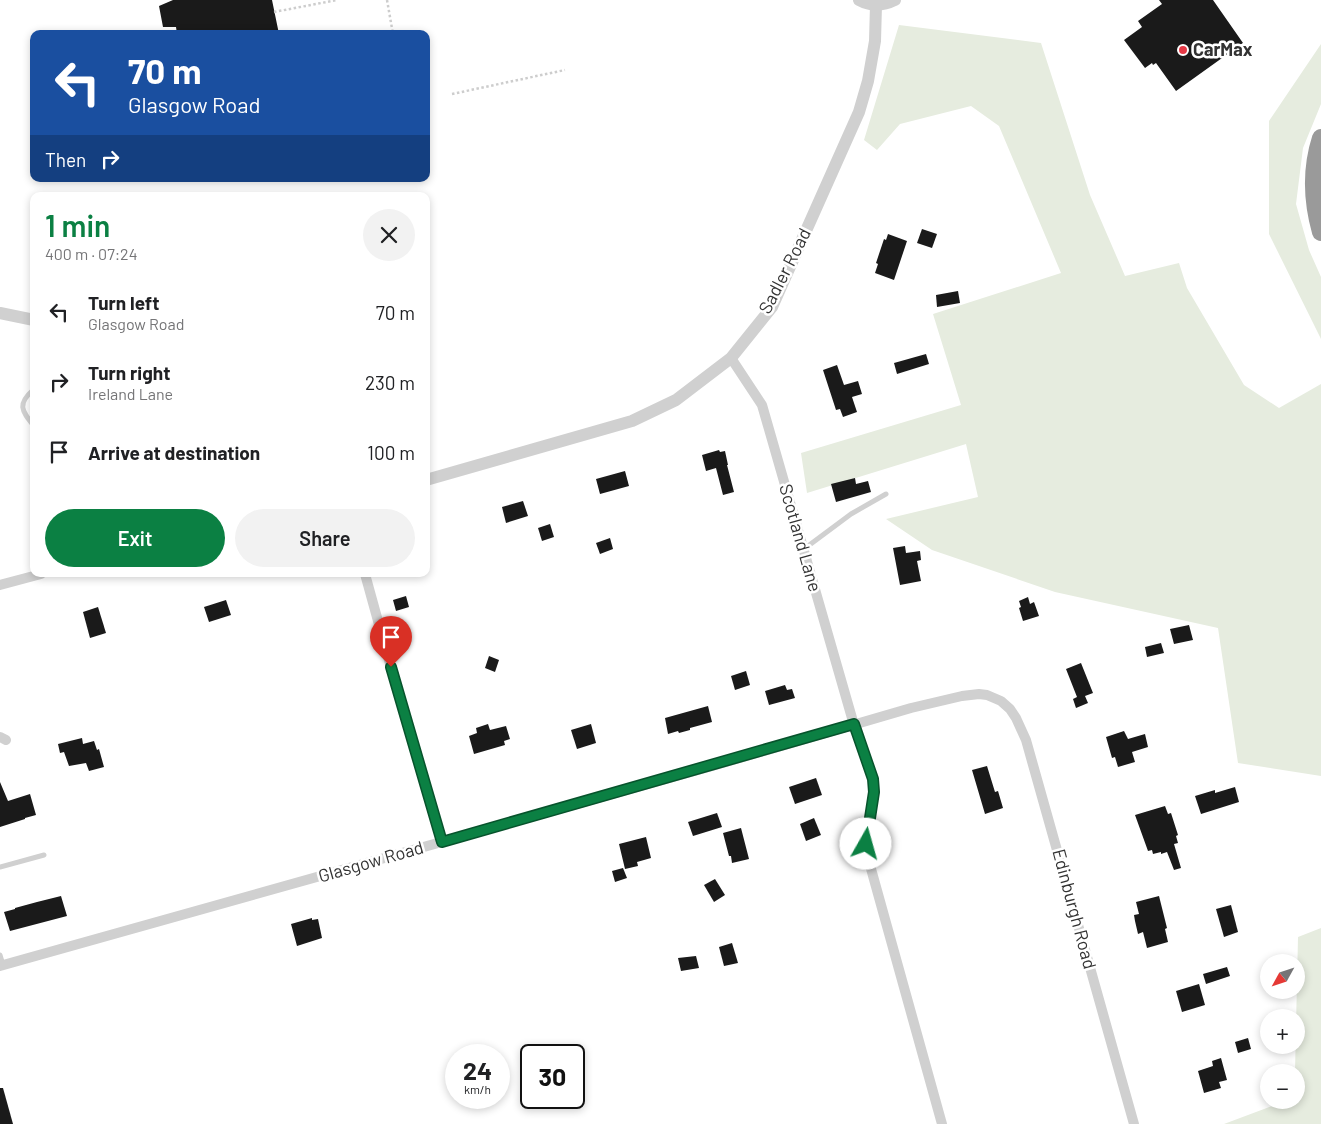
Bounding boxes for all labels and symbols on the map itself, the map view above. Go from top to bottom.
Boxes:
place label: CarMax [1193,38,1253,60]
marker: CarMax [1177,44,1189,56]
street label: Sadler Road [753,224,815,317]
street label: Scotland Lane [775,481,827,594]
pin [370,616,412,667]
position arrow [839,817,891,869]
street label: Glasgow Road [316,836,426,887]
street label: Edinburgh Road [1048,846,1102,971]
north arrow [1260,954,1305,999]
speed limit sign: 30 [520,1044,585,1109]

